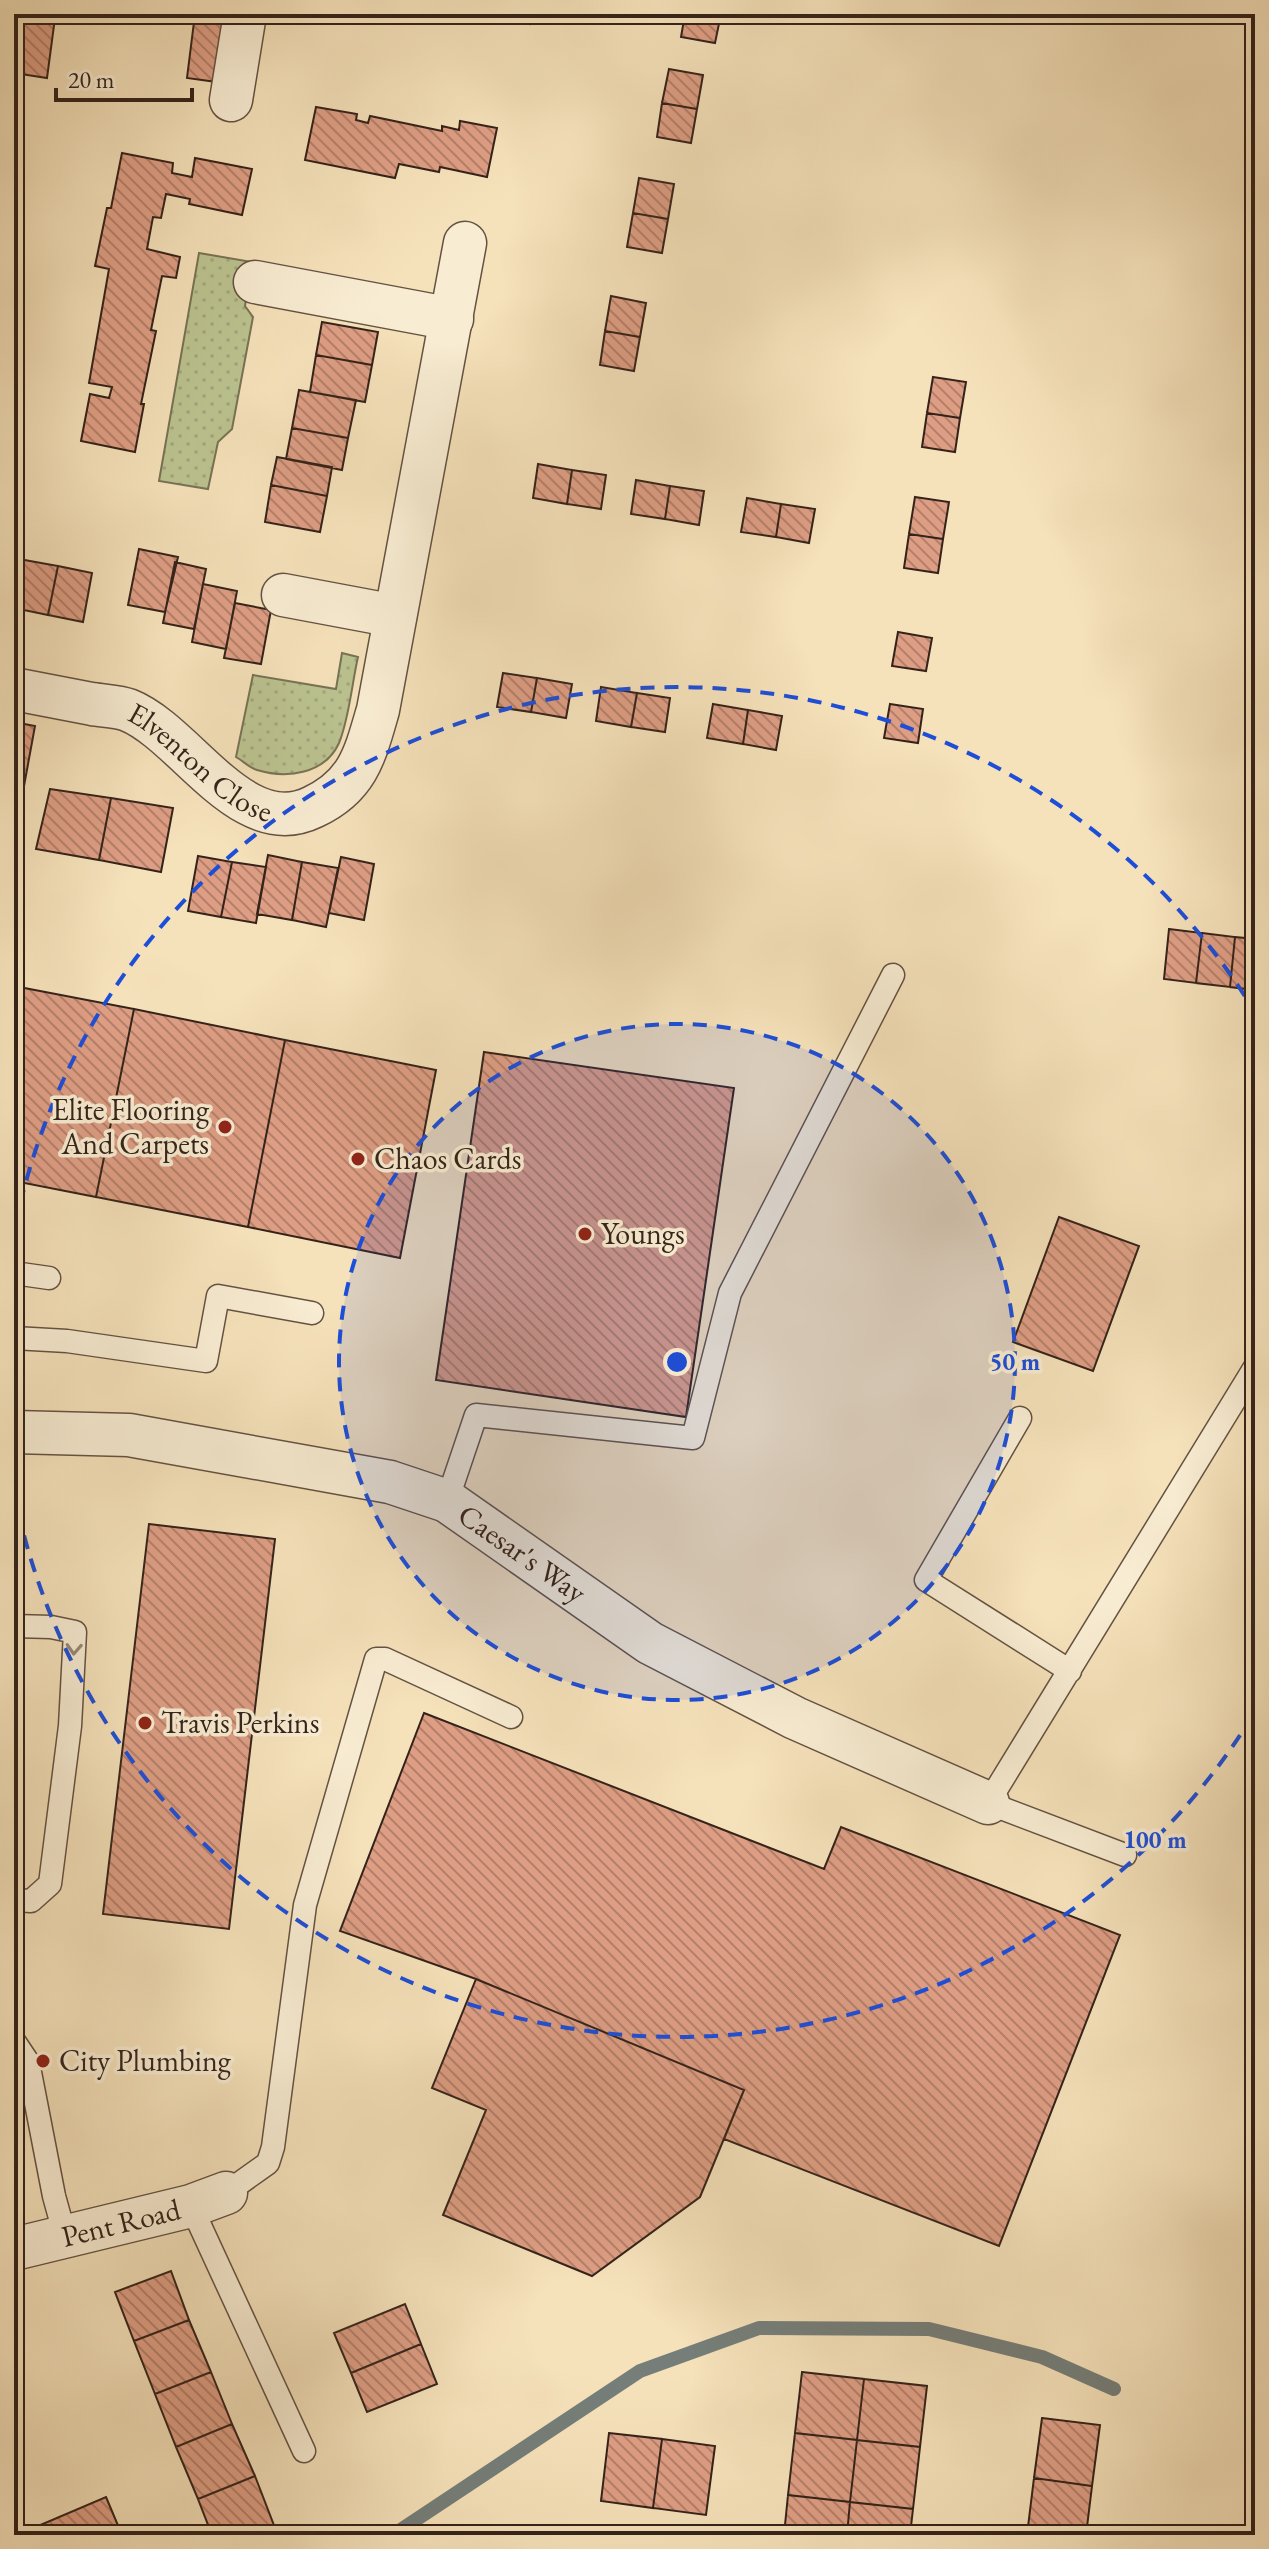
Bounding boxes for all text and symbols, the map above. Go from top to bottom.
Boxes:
scale bar [56,52,192,102]
text: 20 m [68,64,115,95]
street label: Elventon Close [121,693,277,831]
place label: Elite Flooring And Carpets [52,1090,210,1163]
marker: Elite Flooring And Carpets [216,1118,234,1136]
place label: Chaos Cards [374,1139,521,1178]
marker: Chaos Cards [349,1150,367,1168]
place label: Youngs [601,1214,685,1253]
marker: Youngs [576,1225,594,1243]
text: 50 m [990,1346,1040,1377]
centre of rings [663,1348,691,1376]
street label: Caesar's Way [451,1495,595,1612]
one-way arrow [65,1643,82,1656]
place label: Travis Perkins [161,1703,319,1742]
marker: Travis Perkins [136,1714,154,1732]
text: 100 m [1123,1824,1187,1855]
place label: City Plumbing [59,2041,232,2080]
marker: City Plumbing [34,2052,52,2070]
street label: Pent Road [57,2189,185,2256]

